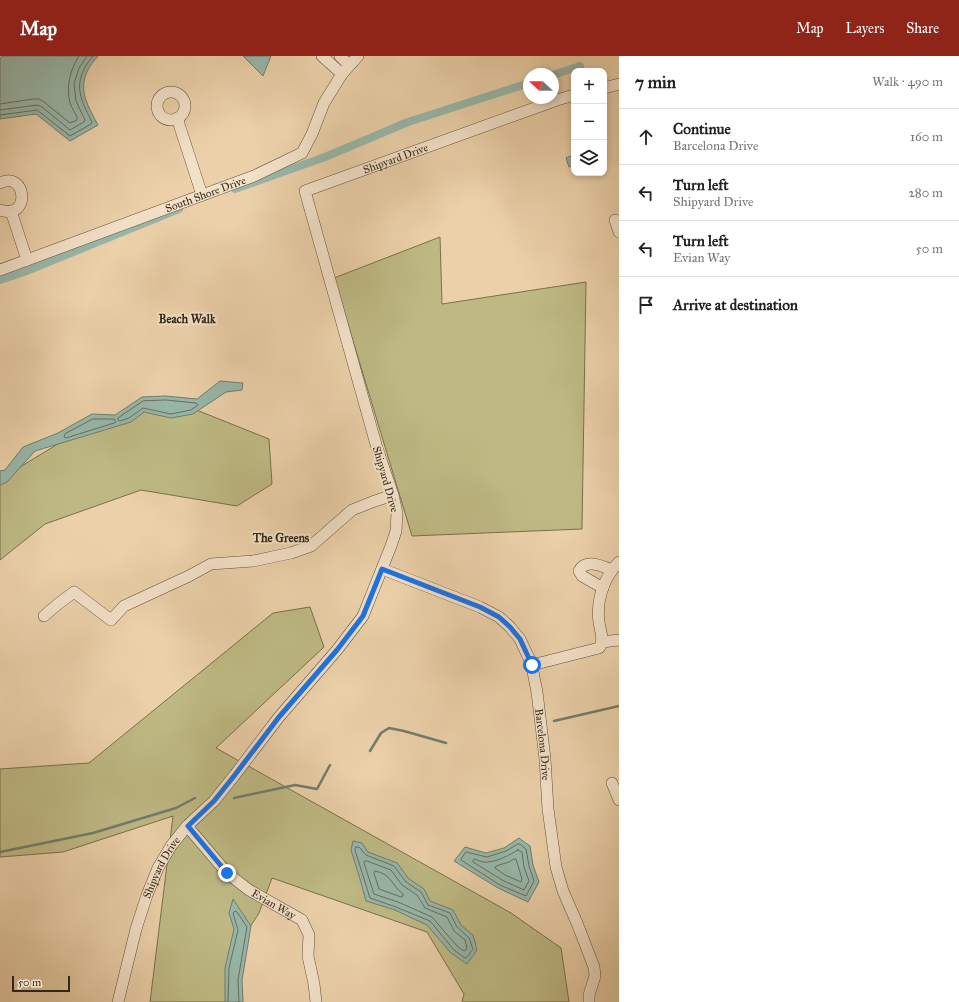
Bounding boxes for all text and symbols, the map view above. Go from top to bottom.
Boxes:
text: Map [20,17,57,40]
text: Map [796,20,824,37]
text: Layers [846,20,884,37]
text: Share [906,20,939,37]
north arrow [523,68,559,104]
map controls [571,68,607,176]
button: + [571,68,607,104]
text: 7 min [635,72,676,93]
text: Walk · 490 m [872,74,943,90]
button: − [571,104,607,140]
text: Continue [673,120,731,138]
icon: ahead [635,126,657,148]
text: 160 m [910,129,943,145]
text: Barcelona Drive [673,138,758,154]
button: layers [571,140,607,176]
street label: Shipyard Drive [361,141,430,177]
street label: South Shore Drive [164,174,248,215]
text: Turn left [673,176,729,194]
icon: left [635,182,657,204]
text: 280 m [908,185,943,201]
text: Shipyard Drive [673,194,753,210]
text: Turn left [673,232,729,250]
icon: left [635,238,657,260]
text: 50 m [916,241,943,257]
text: Evian Way [673,250,730,266]
icon: arrive [635,294,657,316]
text: Arrive at destination [673,296,798,314]
district label: Beach Walk [158,312,216,326]
street label: Shipyard Drive [370,445,401,514]
district label: The Greens [252,531,310,545]
route start [523,656,541,674]
street label: Barcelona Drive [532,708,552,781]
street label: Shipyard Drive [140,834,183,900]
route end [218,864,236,882]
street label: Evian Way [249,887,299,923]
scale bar [12,974,70,993]
text: 50 m [18,976,41,989]

